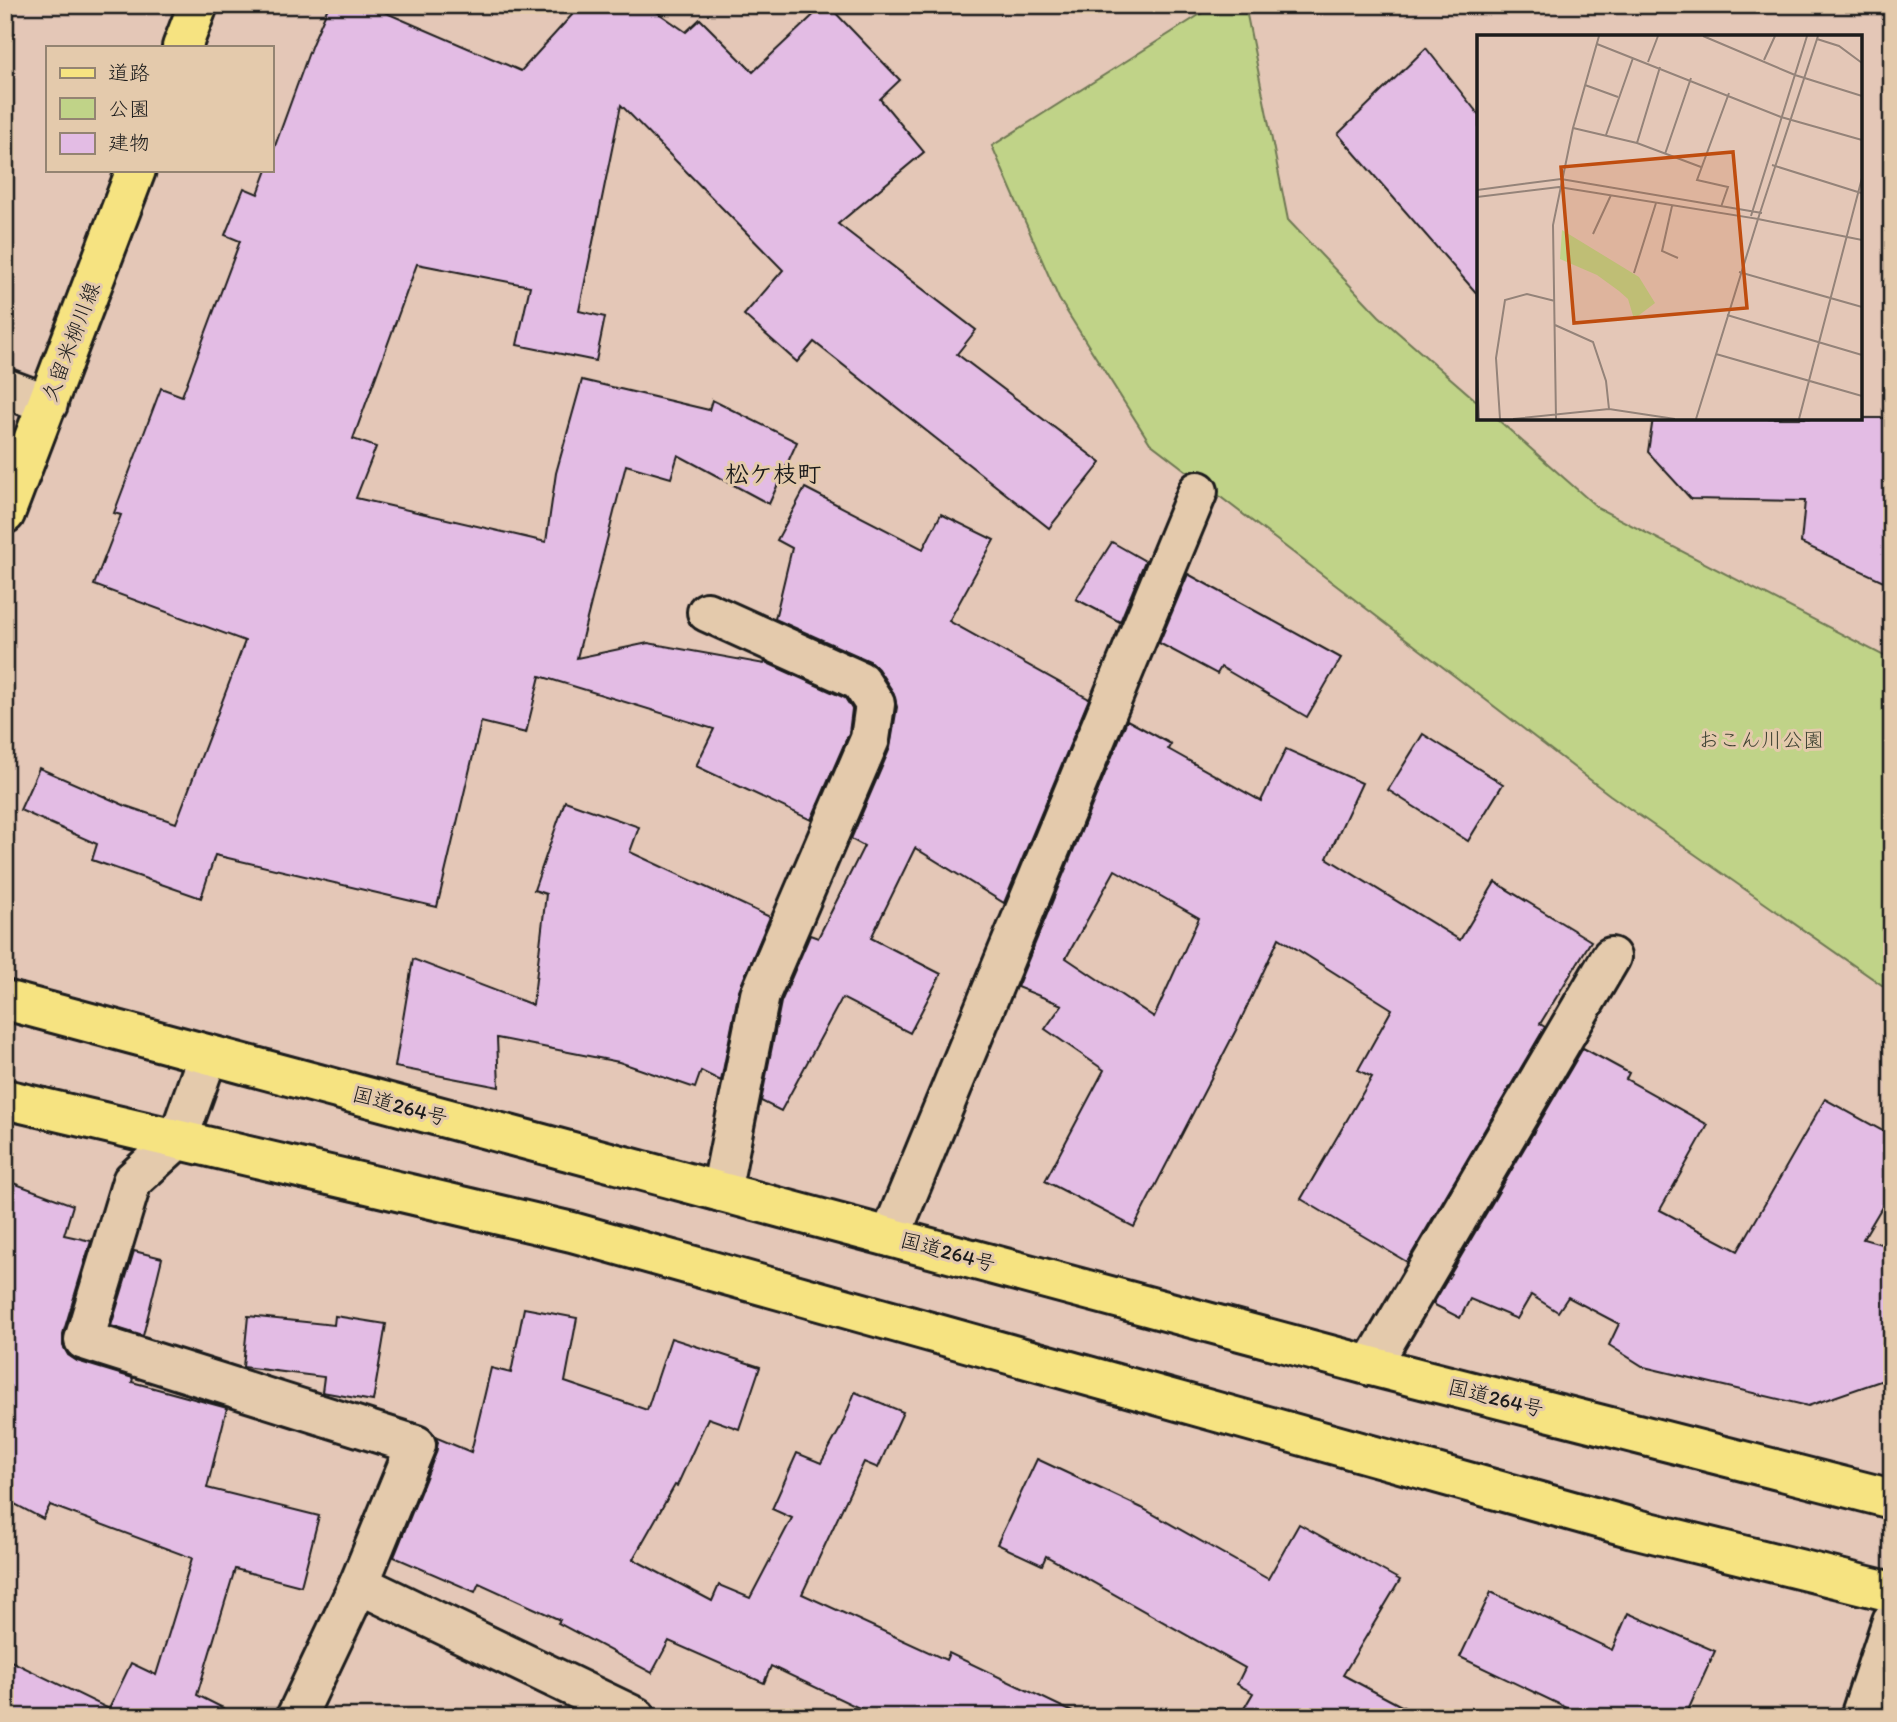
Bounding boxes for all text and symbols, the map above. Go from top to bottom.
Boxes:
inset map [1477,35,1862,420]
legend [46,46,273,172]
text: 道路 [108,60,150,85]
text: 公園 [108,96,150,121]
text: 建物 [108,130,150,155]
street label: 久留米柳川線 [36,279,105,405]
district label: 松ケ枝町 [725,459,821,488]
park label: おこん川公園 [1698,727,1824,752]
street label: 国道264号 [350,1081,451,1130]
street label: 国道264号 [898,1227,999,1276]
street label: 国道264号 [1446,1374,1547,1421]

